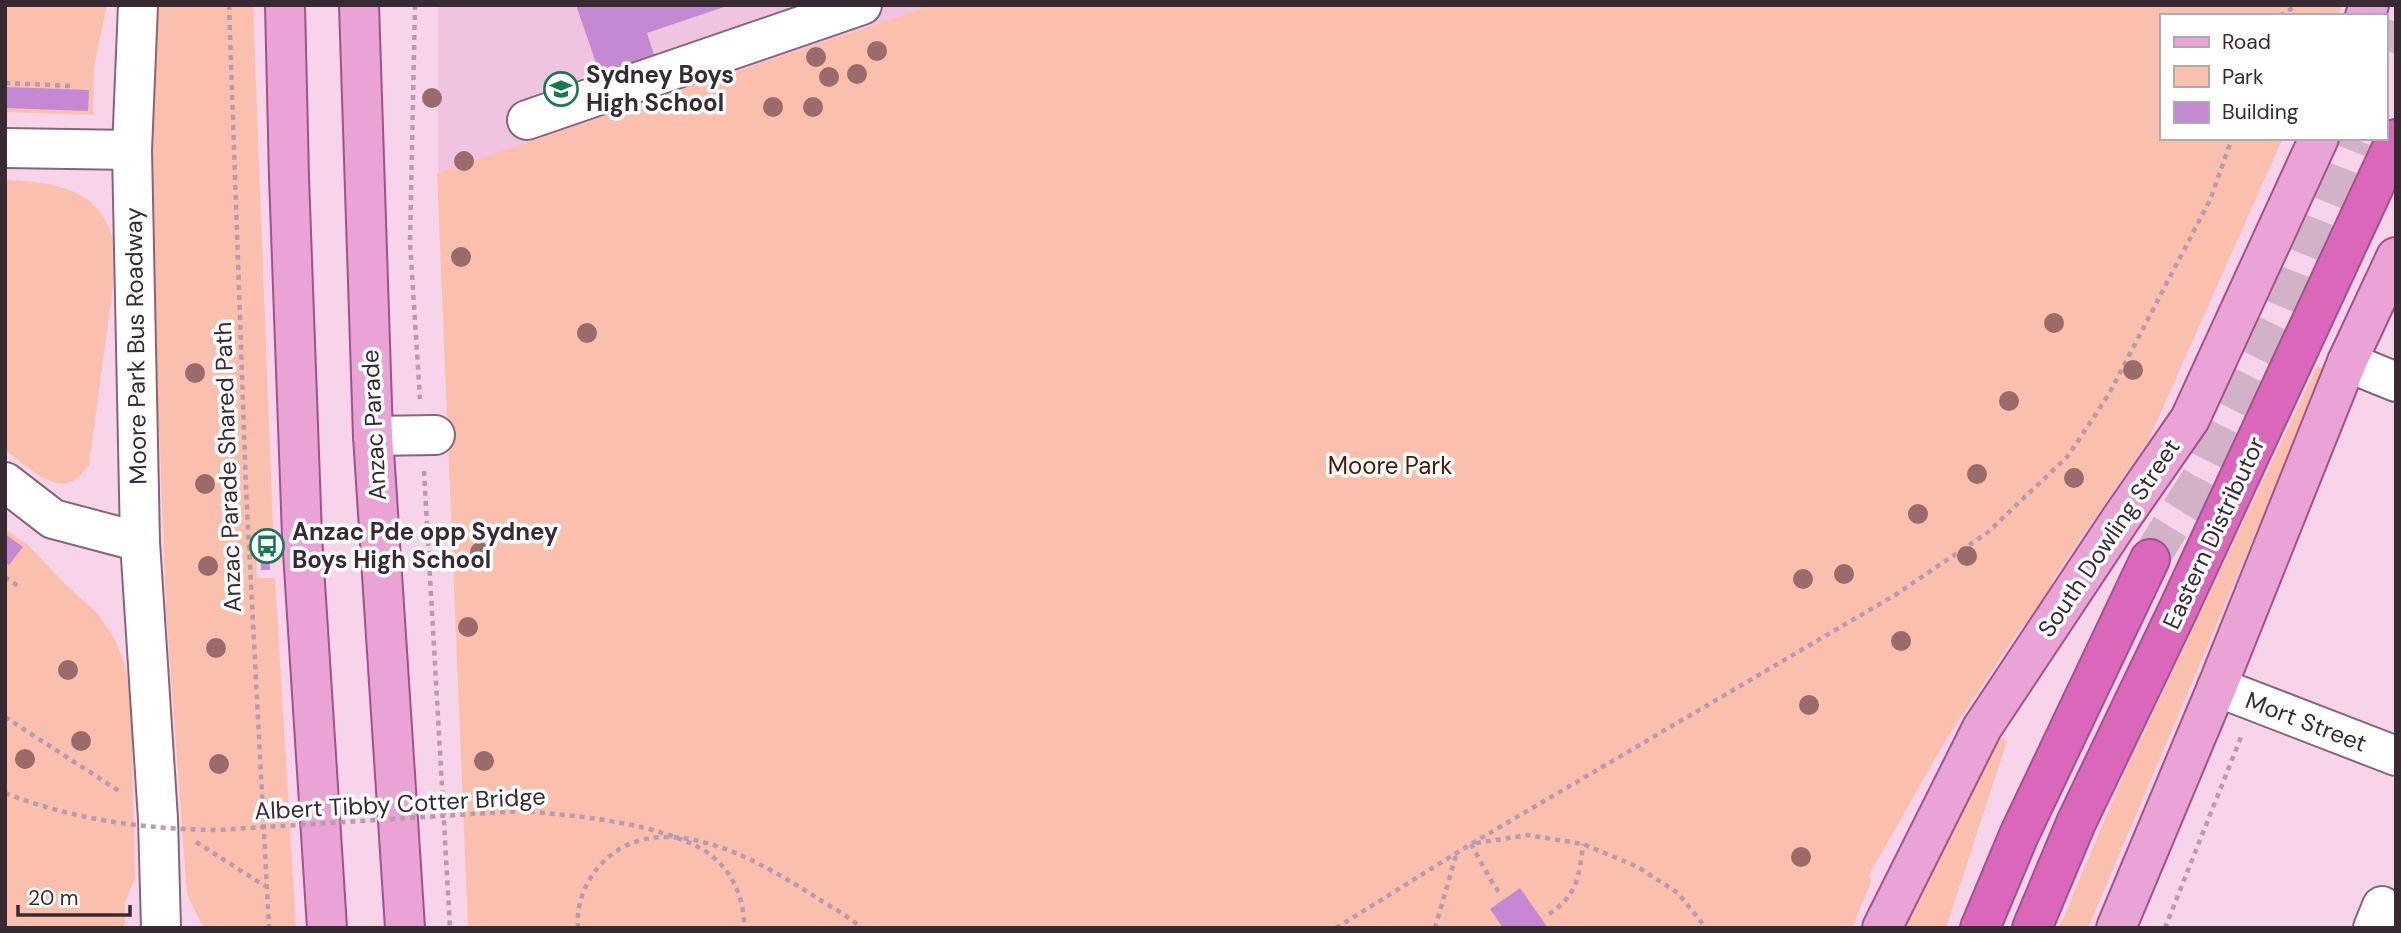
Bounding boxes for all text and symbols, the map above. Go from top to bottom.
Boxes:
legend [2160,14,2387,140]
text: Road [2222,28,2271,56]
place label: Sydney Boys High School [586,59,734,118]
text: Park [2222,63,2264,91]
school or university icon: Sydney Boys High School [542,70,580,108]
text: Building [2222,98,2299,126]
street label: Moore Park Bus Roadway [118,207,153,485]
street label: Anzac Parade Shared Path [207,321,248,613]
street label: Anzac Parade [354,349,393,501]
street label: Eastern Distributor [2155,432,2272,634]
street label: South Dowling Street [2031,433,2187,643]
park label: Moore Park [1328,450,1452,481]
place label: Anzac Pde opp Sydney Boys High School [292,516,559,575]
bus stop icon: Anzac Pde opp Sydney Boys High School [248,527,286,565]
street label: Mort Street [2241,684,2371,759]
street label: Albert Tibby Cotter Bridge [254,780,546,827]
scale bar [18,874,130,918]
text: 20 m [28,884,79,912]

